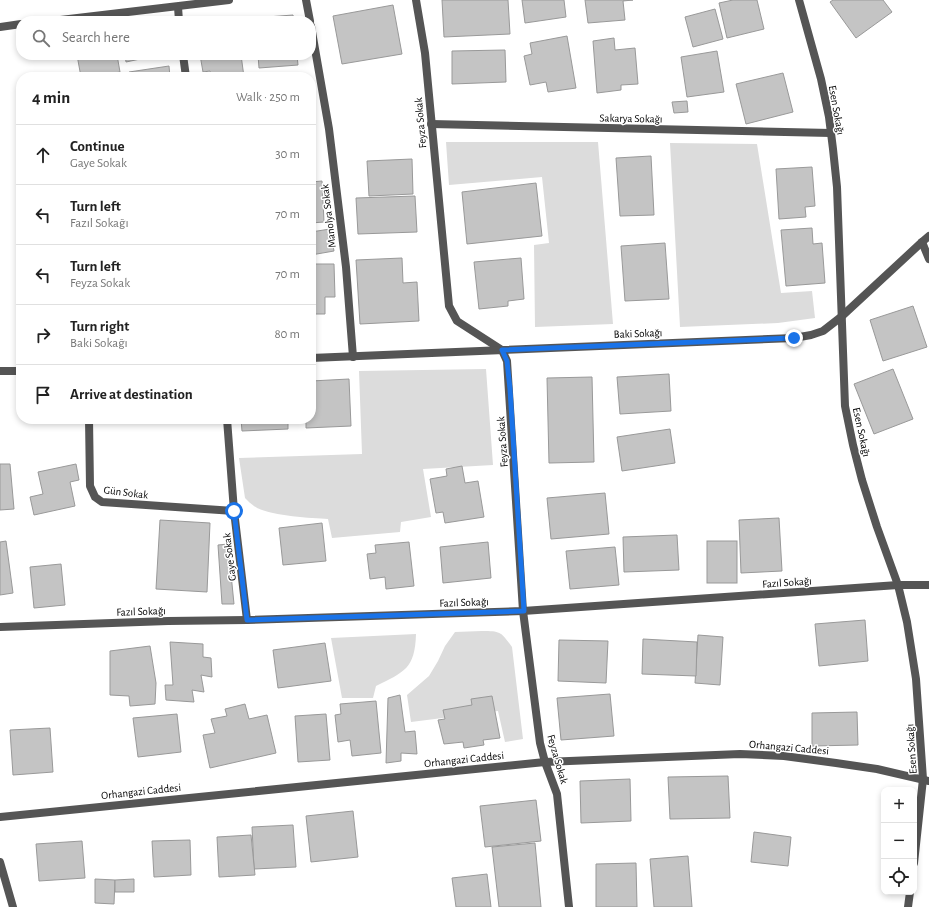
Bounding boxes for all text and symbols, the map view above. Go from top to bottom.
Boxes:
search box [16,16,316,60]
icon: search [30,27,52,49]
text: Search here [62,30,130,45]
street label: Esen Sokağı [827,84,846,136]
text: 4 min [32,89,70,106]
text: Walk · 250 m [236,91,300,104]
street label: Feyza Sokak [413,97,428,149]
street label: Sakarya Sokağı [599,112,663,125]
text: Continue [70,139,125,154]
icon: ahead [32,144,54,166]
text: 30 m [275,148,300,161]
text: Gaye Sokak [70,157,127,170]
street label: Manolya Sokak [319,183,338,248]
text: Turn left [70,199,121,214]
icon: left [32,204,54,226]
text: 70 m [275,208,300,221]
text: Fazıl Sokağı [70,217,129,230]
text: Turn left [70,259,121,274]
icon: left [32,264,54,286]
text: 70 m [275,268,300,281]
text: Feyza Sokak [70,277,130,290]
text: Turn right [70,319,129,334]
icon: right [32,324,54,346]
street label: Baki Sokağı [613,327,663,340]
text: 80 m [274,328,300,341]
route end [785,329,803,347]
text: Baki Sokağı [70,337,128,350]
icon: arrive [32,384,54,406]
text: Arrive at destination [70,387,193,402]
street label: Esen Sokağı [851,406,872,458]
street label: Feyza Sokak [495,416,510,468]
street label: Gün Sokak [103,484,149,501]
route start [225,502,243,520]
street label: Gaye Sokak [221,532,238,581]
street label: Fazıl Sokağı [762,575,812,590]
street label: Fazıl Sokağı [439,596,489,609]
street label: Fazıl Sokağı [116,605,166,618]
street label: Esen Sokağı [904,724,919,774]
street label: Feyza Sokak [545,733,570,785]
street label: Orhangazi Caddesi [749,739,829,756]
street label: Orhangazi Caddesi [424,750,505,769]
street label: Orhangazi Caddesi [101,782,182,801]
map controls [881,787,917,895]
button: + [881,787,917,823]
button: − [881,823,917,859]
button: locate [881,859,917,895]

